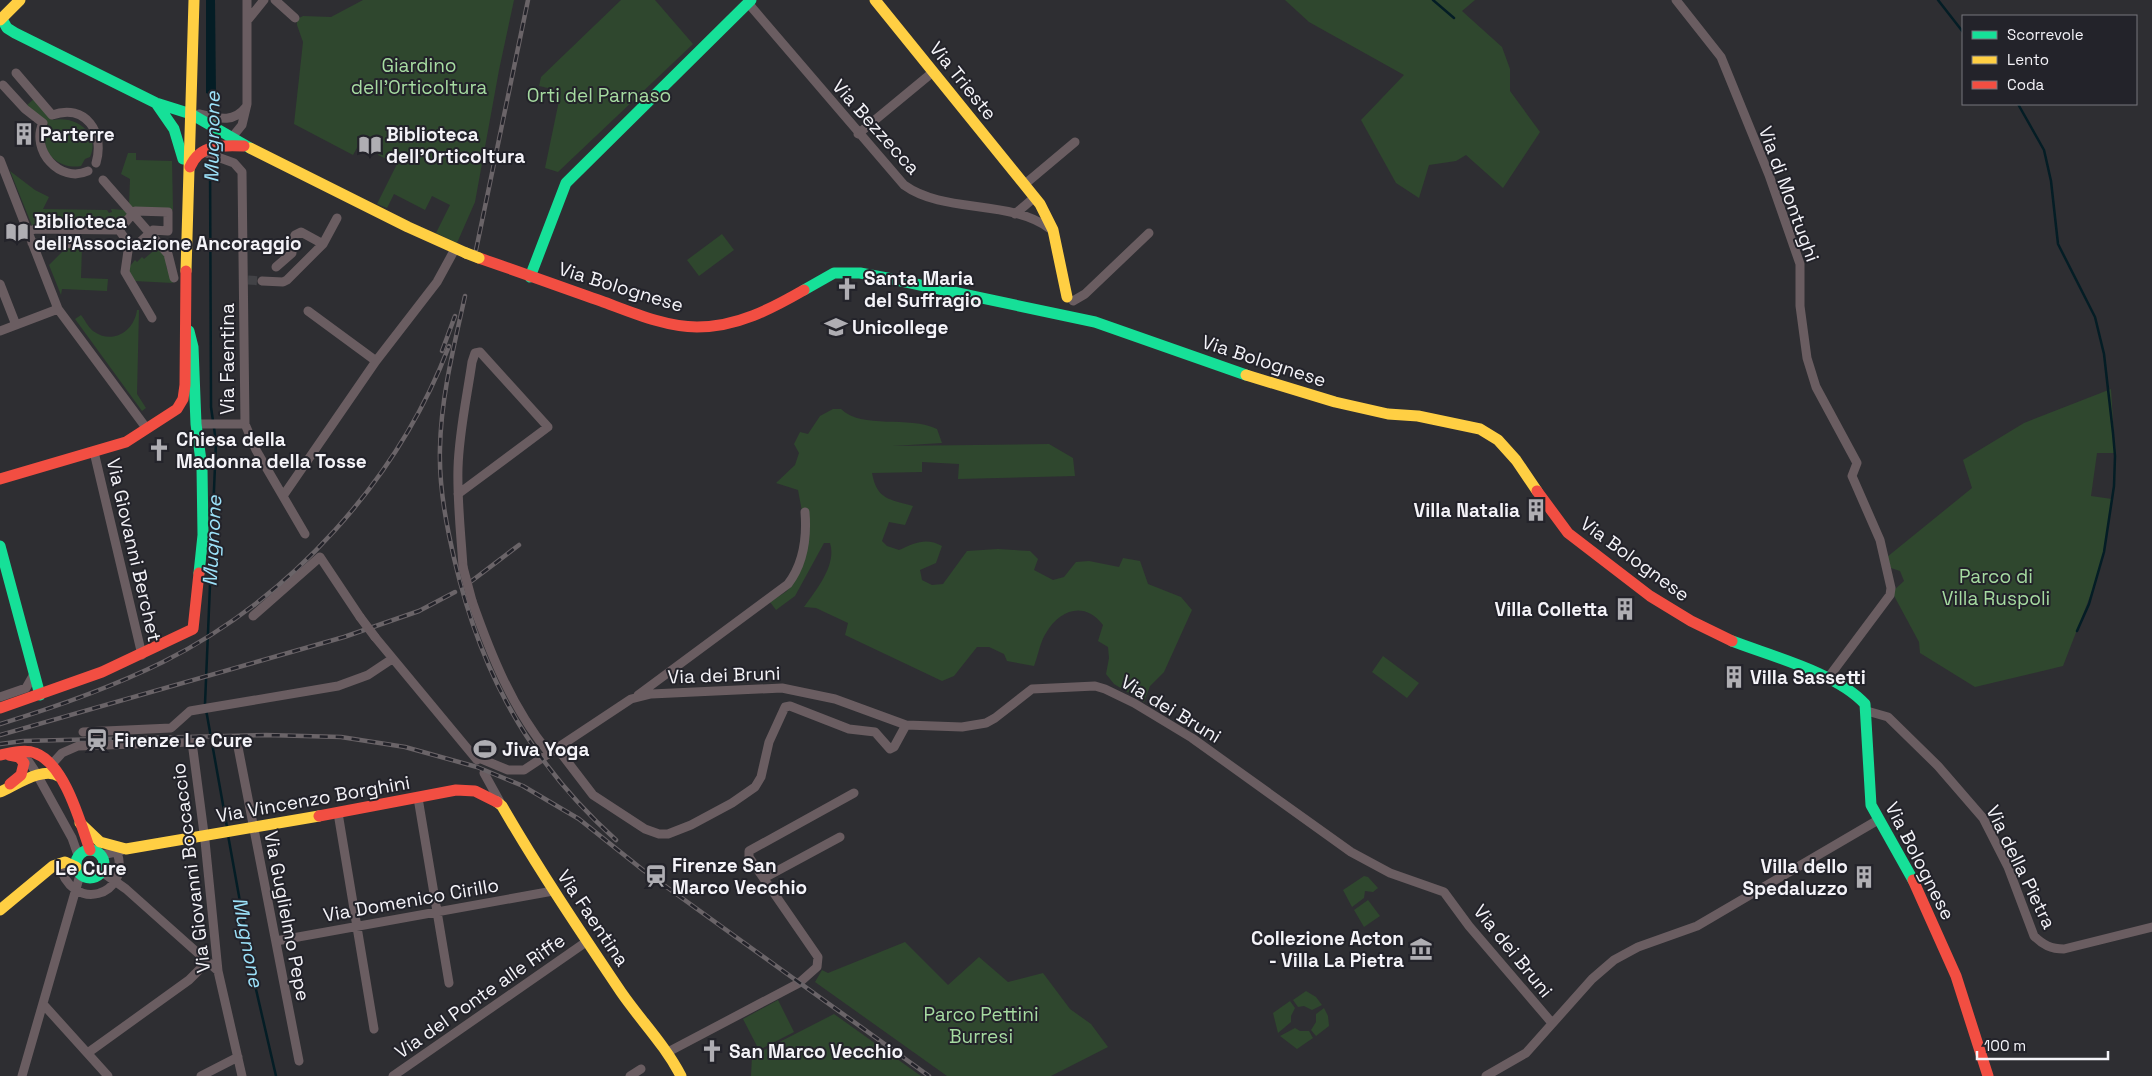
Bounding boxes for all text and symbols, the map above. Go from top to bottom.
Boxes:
legend [1962,15,2137,105]
text: Scorrevole [2007,25,2084,44]
street label: Via Trieste [924,37,1002,125]
text: Lento [2007,50,2049,69]
park label: Giardino dell'Orticoltura [351,53,487,100]
street label: Via Bezzecca [827,74,925,180]
text: Coda [2007,75,2045,94]
park label: Orti del Parnaso [527,83,671,108]
water label: Mugnone [198,90,226,183]
building icon: Parterre [11,121,37,147]
place label: Parterre [40,122,115,147]
place label: Biblioteca dell'Orticoltura [386,122,525,169]
street label: Via di Montughi [1753,123,1825,265]
library icon: Biblioteca dell'Orticoltura [357,132,383,158]
place label: Biblioteca dell'Associazione Ancoraggio [34,209,302,256]
library icon: Biblioteca dell'Associazione Ancoraggio [4,219,30,245]
street label: Via Bolognese [556,256,686,318]
place label: Santa Maria del Suffragio [864,266,982,313]
church icon: Santa Maria del Suffragio [834,276,860,302]
street label: Via Faentina [215,303,240,415]
school or university icon: Unicollege [823,314,849,340]
place label: Unicollege [852,315,948,340]
street label: Via Bolognese [1199,329,1329,393]
place label: Chiesa della Madonna della Tosse [176,427,367,474]
church icon: Chiesa della Madonna della Tosse [146,437,172,463]
street label: Via Giovanni Berchet [101,456,167,644]
water label: Mugnone [197,494,227,587]
building icon: Villa Natalia [1523,497,1549,523]
place label: Villa Natalia [1414,498,1520,523]
street label: Via Bolognese [1575,511,1695,607]
park label: Parco di Villa Ruspoli [1942,564,2050,611]
building icon: Villa Colletta [1612,596,1638,622]
place label: Villa Colletta [1495,597,1608,622]
street label: Via dei Bruni [667,661,781,689]
building icon: Villa Sassetti [1721,664,1747,690]
place label: Villa Sassetti [1750,665,1866,690]
street label: Via dei Bruni [1116,669,1226,749]
station icon: Firenze Le Cure [84,727,110,753]
place label: Firenze Le Cure [114,728,253,753]
sports icon: Jiva Yoga [472,736,498,762]
place label: Jiva Yoga [502,737,589,762]
street label: Via Giovanni Boccaccio [166,762,216,974]
street label: Via Vincenzo Borghini [214,770,412,828]
street label: Via Bolognese [1880,798,1960,924]
street label: Via della Pietra [1980,801,2062,933]
street label: Via Guglielmo Pepe [258,829,316,1003]
place label: Firenze San Marco Vecchio [672,853,807,900]
place label: Villa dello Spedaluzzo [1742,854,1848,901]
district label: Le Cure [55,855,127,881]
station icon: Firenze San Marco Vecchio [643,863,669,889]
building icon: Villa dello Spedaluzzo [1851,864,1877,890]
street label: Via Faentina [551,865,635,971]
street label: Via Domenico Cirillo [321,872,501,928]
water label: Mugnone [227,895,270,990]
street label: Via dei Bruni [1468,899,1558,1003]
place label: Collezione Acton - Villa La Pietra [1251,926,1404,973]
street label: Via del Ponte alle Riffe [390,928,570,1064]
museum icon: Collezione Acton - Villa La Pietra [1408,936,1434,962]
park label: Parco Pettini Burresi [923,1002,1039,1049]
scale bar [1977,1028,2108,1060]
text: 100 m [1984,1036,2026,1055]
church icon: San Marco Vecchio [699,1038,725,1064]
place label: San Marco Vecchio [729,1039,903,1064]

